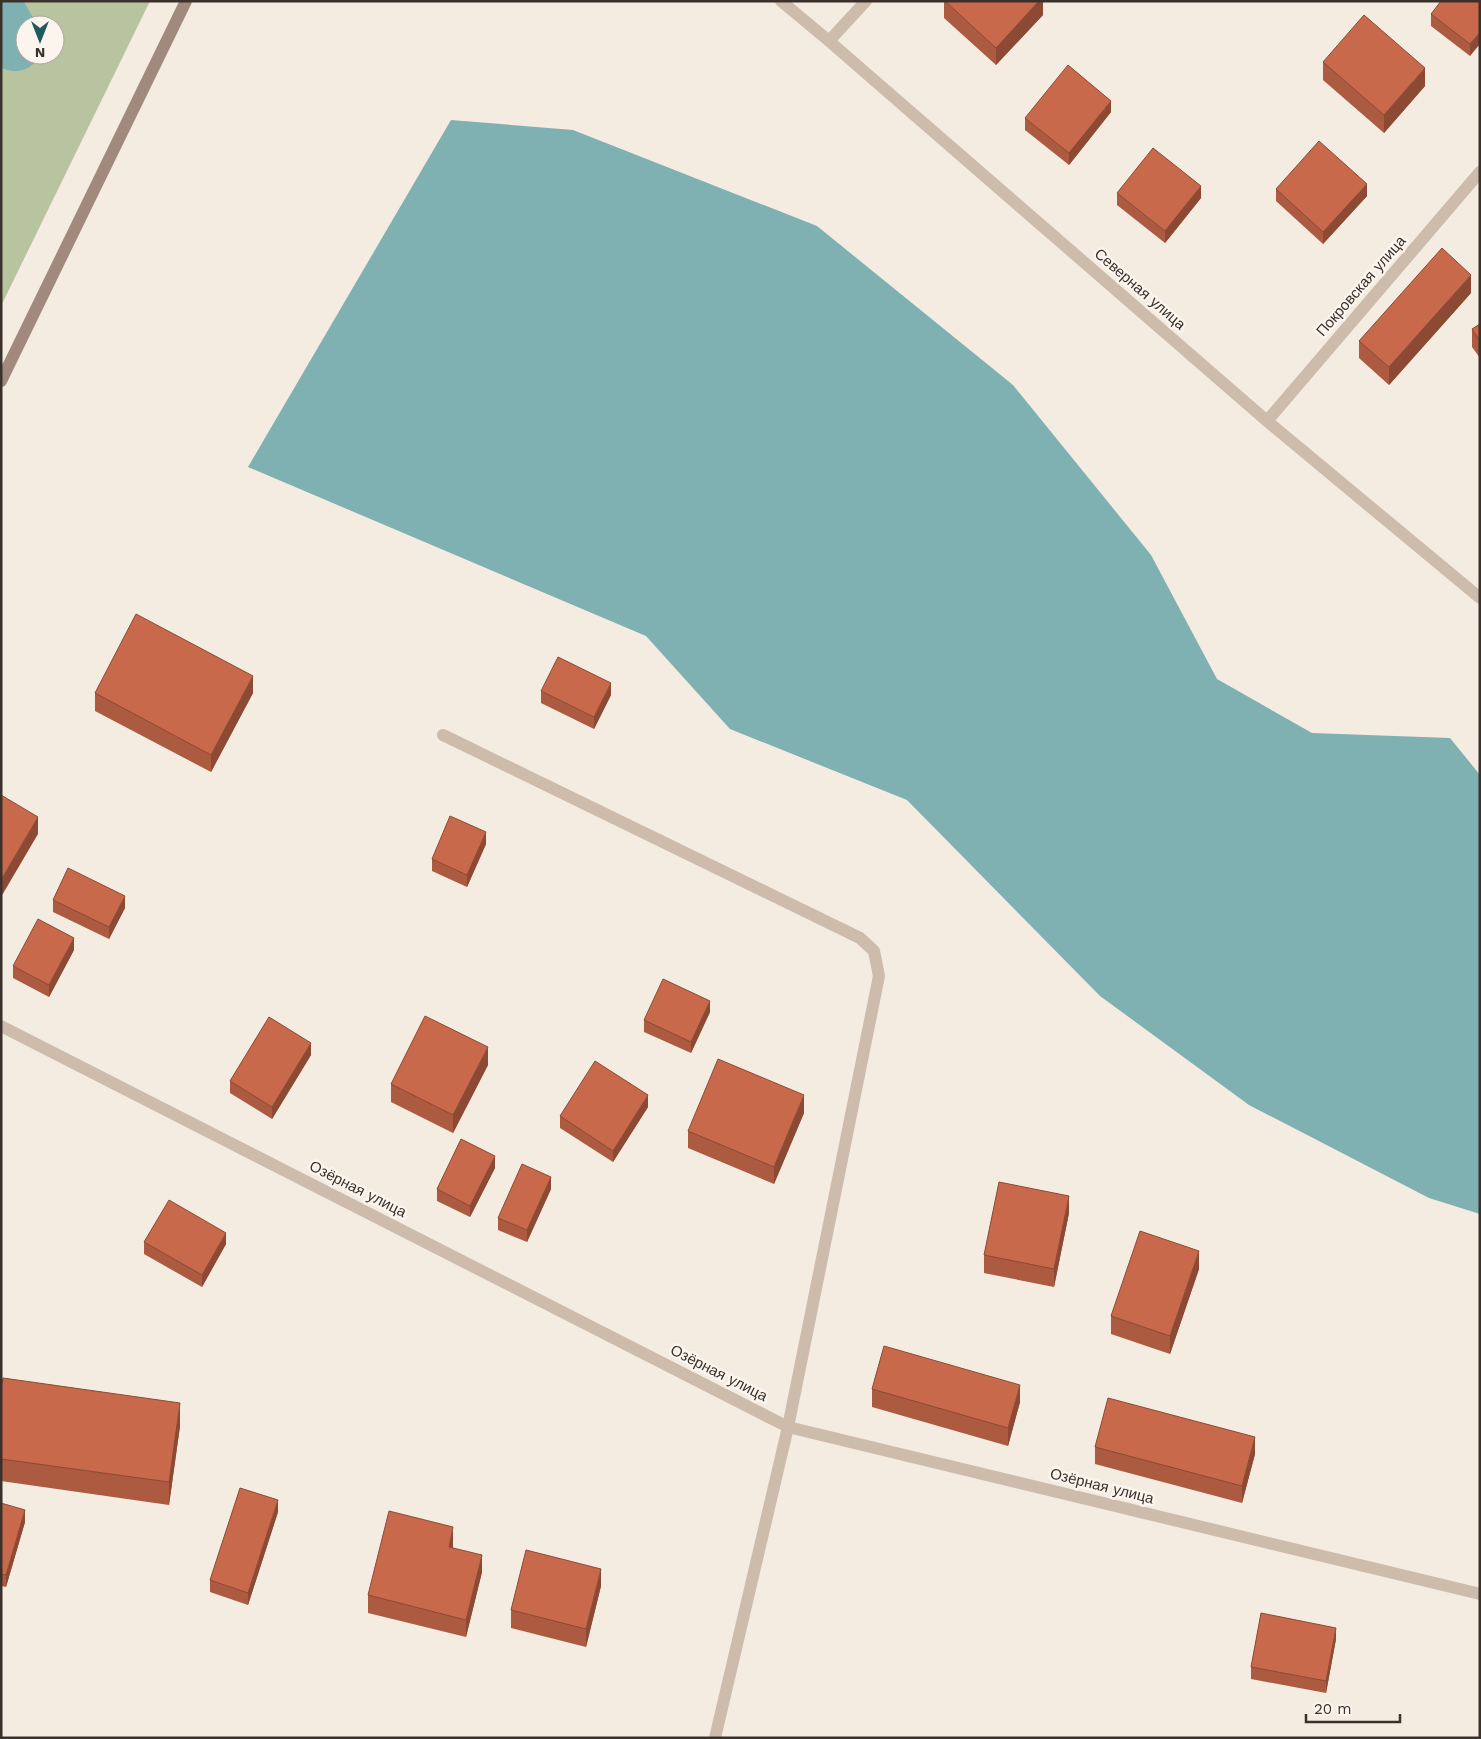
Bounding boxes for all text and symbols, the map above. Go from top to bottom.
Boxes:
north arrow [15,15,65,65]
text: N [35,45,45,61]
street label: Покровская улица [1312,232,1410,340]
street label: Северная улица [1091,245,1190,334]
street label: Озёрная улица [307,1157,410,1221]
street label: Озёрная улица [668,1341,771,1405]
street label: Озёрная улица [1048,1464,1156,1508]
scale bar [1306,1692,1400,1724]
text: 20 m [1314,1700,1352,1718]

